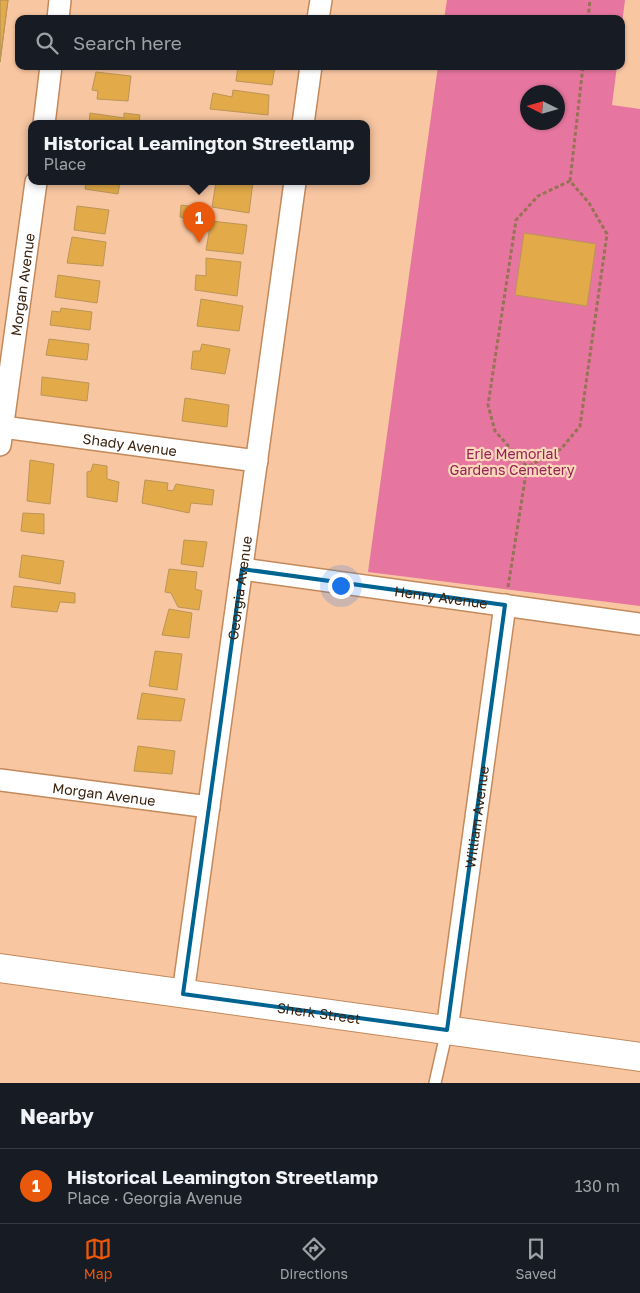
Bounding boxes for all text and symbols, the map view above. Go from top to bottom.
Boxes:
search box [15,15,625,70]
icon: search [33,29,61,57]
text: Search here [73,31,182,54]
north arrow [520,85,565,130]
popup [28,120,370,185]
text: Historical Leamington Streetlamp [43,131,355,154]
text: Place [43,154,86,174]
pin: 1 [183,202,215,243]
street label: Morgan Avenue [7,232,37,337]
street label: Shady Avenue [82,429,178,459]
park label: Erie Memorial Gardens Cemetery [450,445,575,478]
street label: Georgia Avenue [223,535,255,641]
your location [328,573,354,599]
street label: Henry Avenue [393,582,489,611]
street label: William Avenue [461,765,491,869]
street label: Morgan Avenue [52,778,157,809]
street label: Sherk Street [276,998,362,1027]
text: Nearby [20,1103,94,1129]
text: Historical Leamington Streetlamp [67,1165,378,1188]
text: 1 [32,1176,40,1196]
text: 130 m [575,1176,620,1196]
text: Place · Georgia Avenue [67,1188,242,1208]
tab: Map [84,1235,112,1282]
tab: Directions [280,1235,348,1282]
tab: Saved [515,1235,556,1282]

